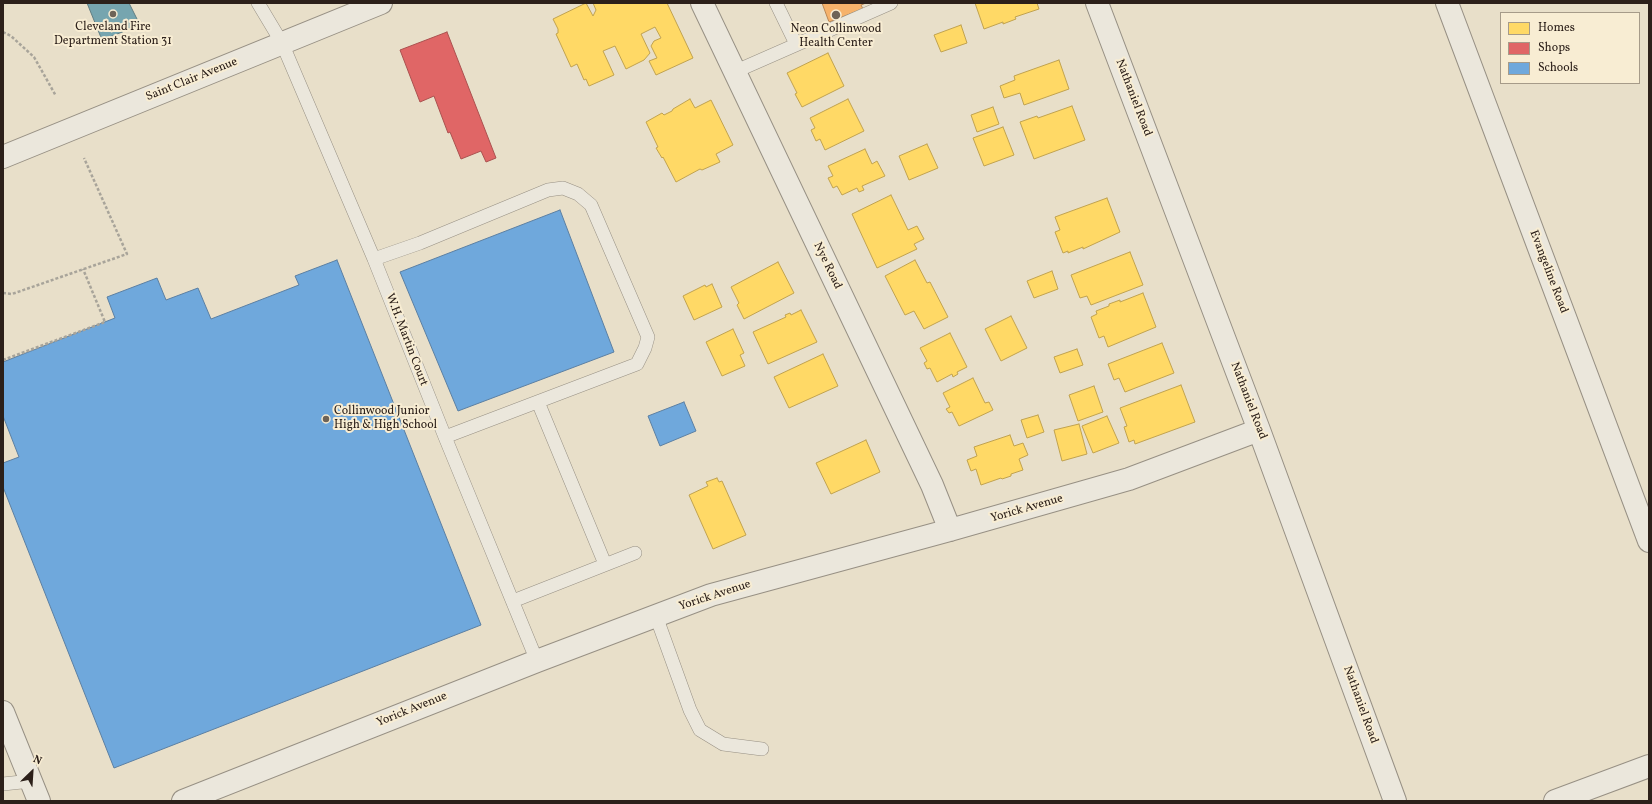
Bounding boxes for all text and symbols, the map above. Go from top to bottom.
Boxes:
marker: Cleveland Fire Department Station 31 [108,9,118,19]
marker: Neon Collinwood Health Center [830,9,842,21]
legend [1500,12,1640,84]
text: Homes [1538,20,1575,36]
place label: Cleveland Fire Department Station 31 [54,21,172,49]
place label: Neon Collinwood Health Center [791,23,881,51]
text: Shops [1538,40,1570,56]
street label: Saint Clair Avenue [144,55,240,105]
street label: Nathaniel Road [1112,57,1154,139]
text: Schools [1538,60,1578,76]
street label: Evangeline Road [1526,228,1570,316]
street label: Nye Road [809,240,845,292]
street label: W.H. Martin Court [382,292,430,388]
street label: Nathaniel Road [1227,360,1269,442]
place label: Collinwood Junior High & High School [334,405,437,433]
marker: Collinwood Junior High & High School [321,414,331,424]
street label: Yorick Avenue [989,492,1065,526]
street label: Yorick Avenue [677,578,753,614]
street label: Nathaniel Road [1339,664,1381,746]
street label: Yorick Avenue [375,689,449,731]
north arrow [12,752,52,792]
text: N [30,752,44,769]

